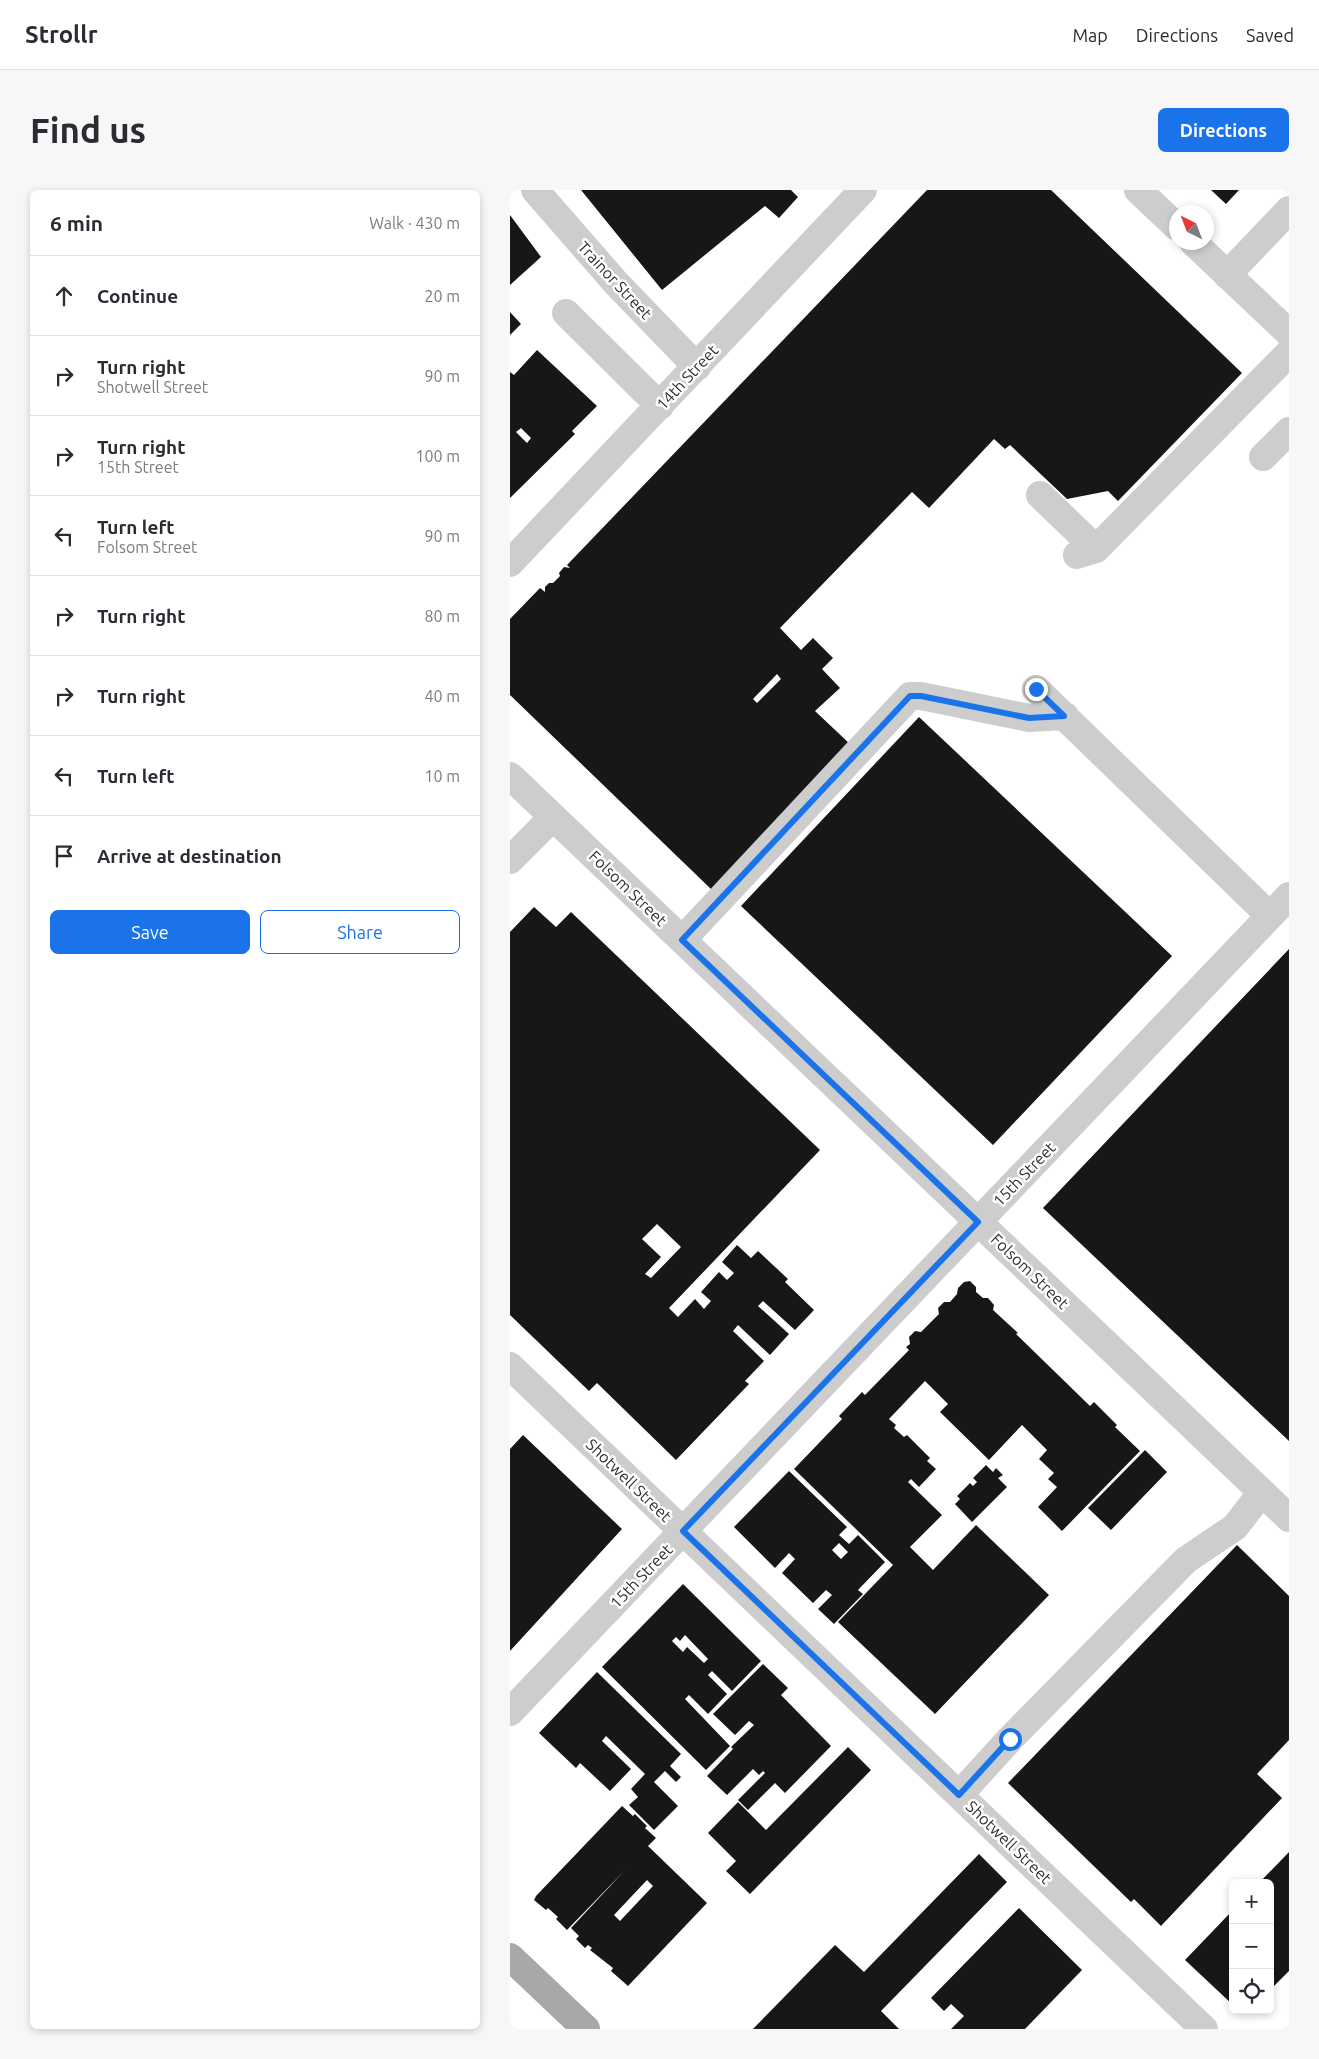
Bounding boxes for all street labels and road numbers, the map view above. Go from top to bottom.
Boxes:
street label: Trainor Street [575,238,656,323]
street label: 14th Street [653,340,722,413]
street label: Folsom Street [586,847,671,930]
street label: 15th Street [989,1138,1059,1210]
street label: Folsom Street [988,1230,1073,1313]
street label: Shotwell Street [583,1435,676,1526]
street label: 15th Street [606,1540,676,1612]
street label: Shotwell Street [963,1797,1056,1888]

